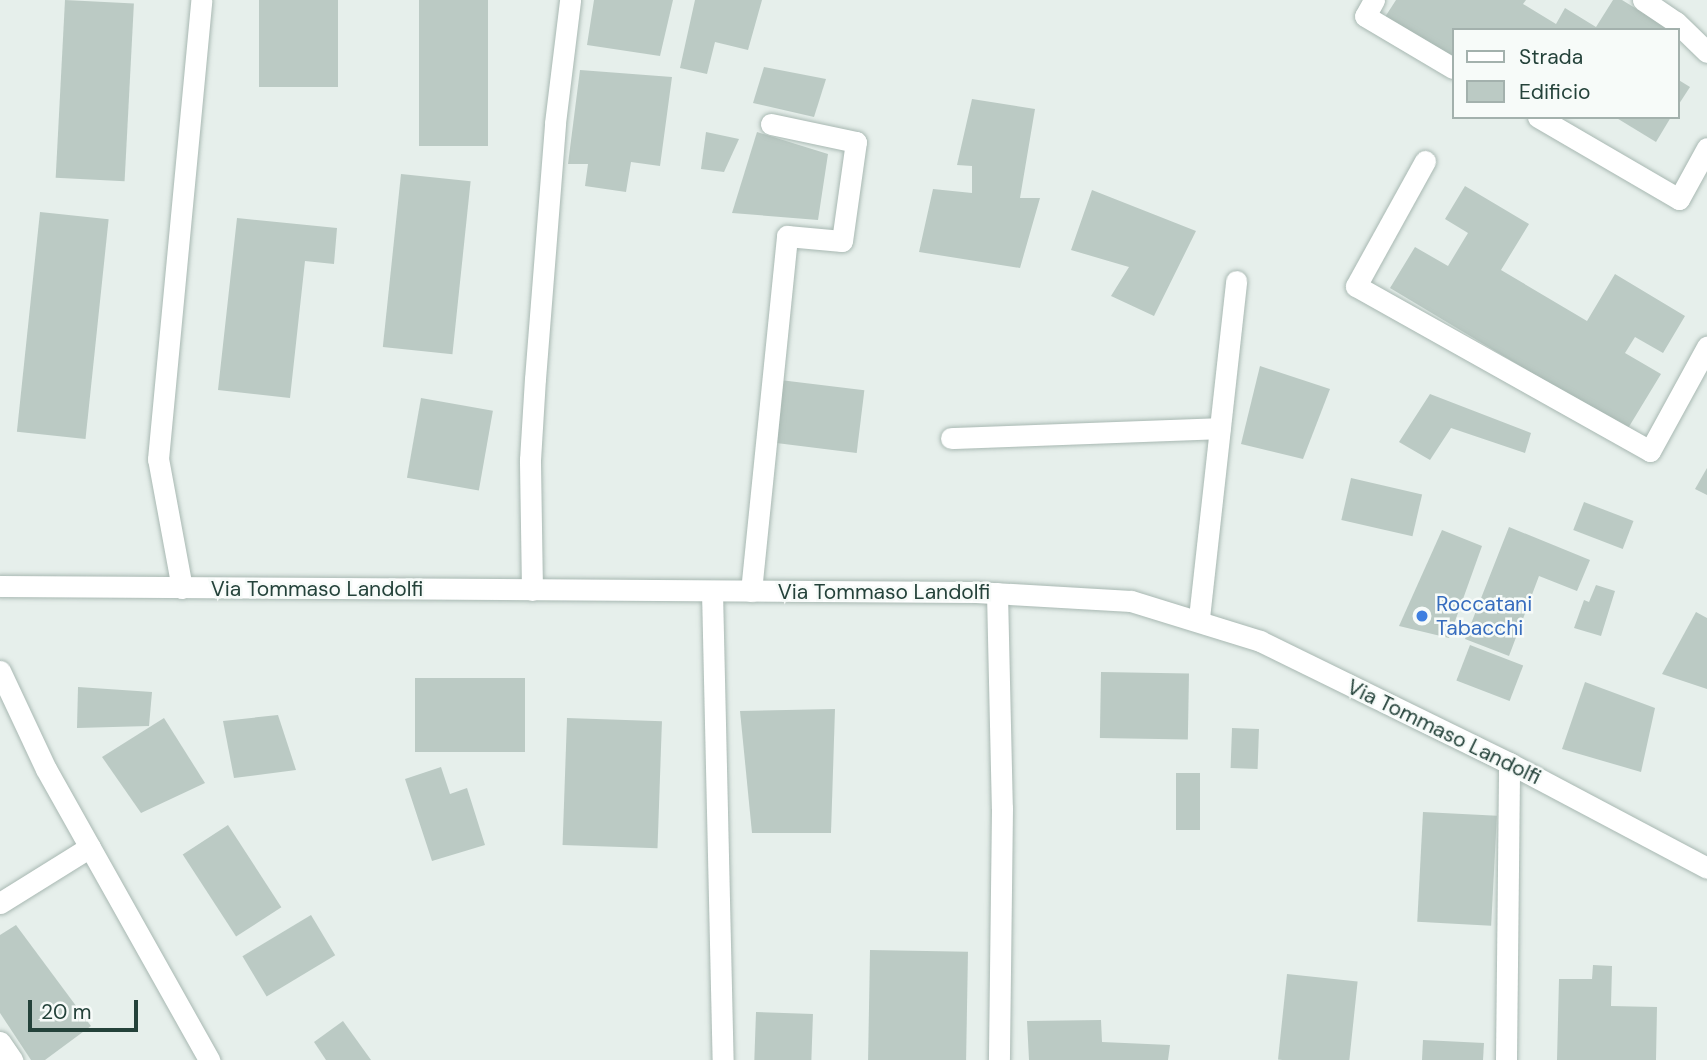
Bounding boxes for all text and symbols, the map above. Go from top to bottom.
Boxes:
legend [1452,28,1679,119]
text: Strada [1519,43,1583,71]
text: Edificio [1519,78,1590,106]
street label: Via Tommaso Landolfi [211,576,423,602]
street label: Via Tommaso Landolfi [778,579,990,605]
place label: Roccatani Tabacchi [1436,591,1532,641]
marker: Roccatani Tabacchi [1414,608,1430,624]
street label: Via Tommaso Landolfi [1343,674,1545,790]
scale bar [32,986,142,1030]
text: 20 m [41,998,92,1026]

